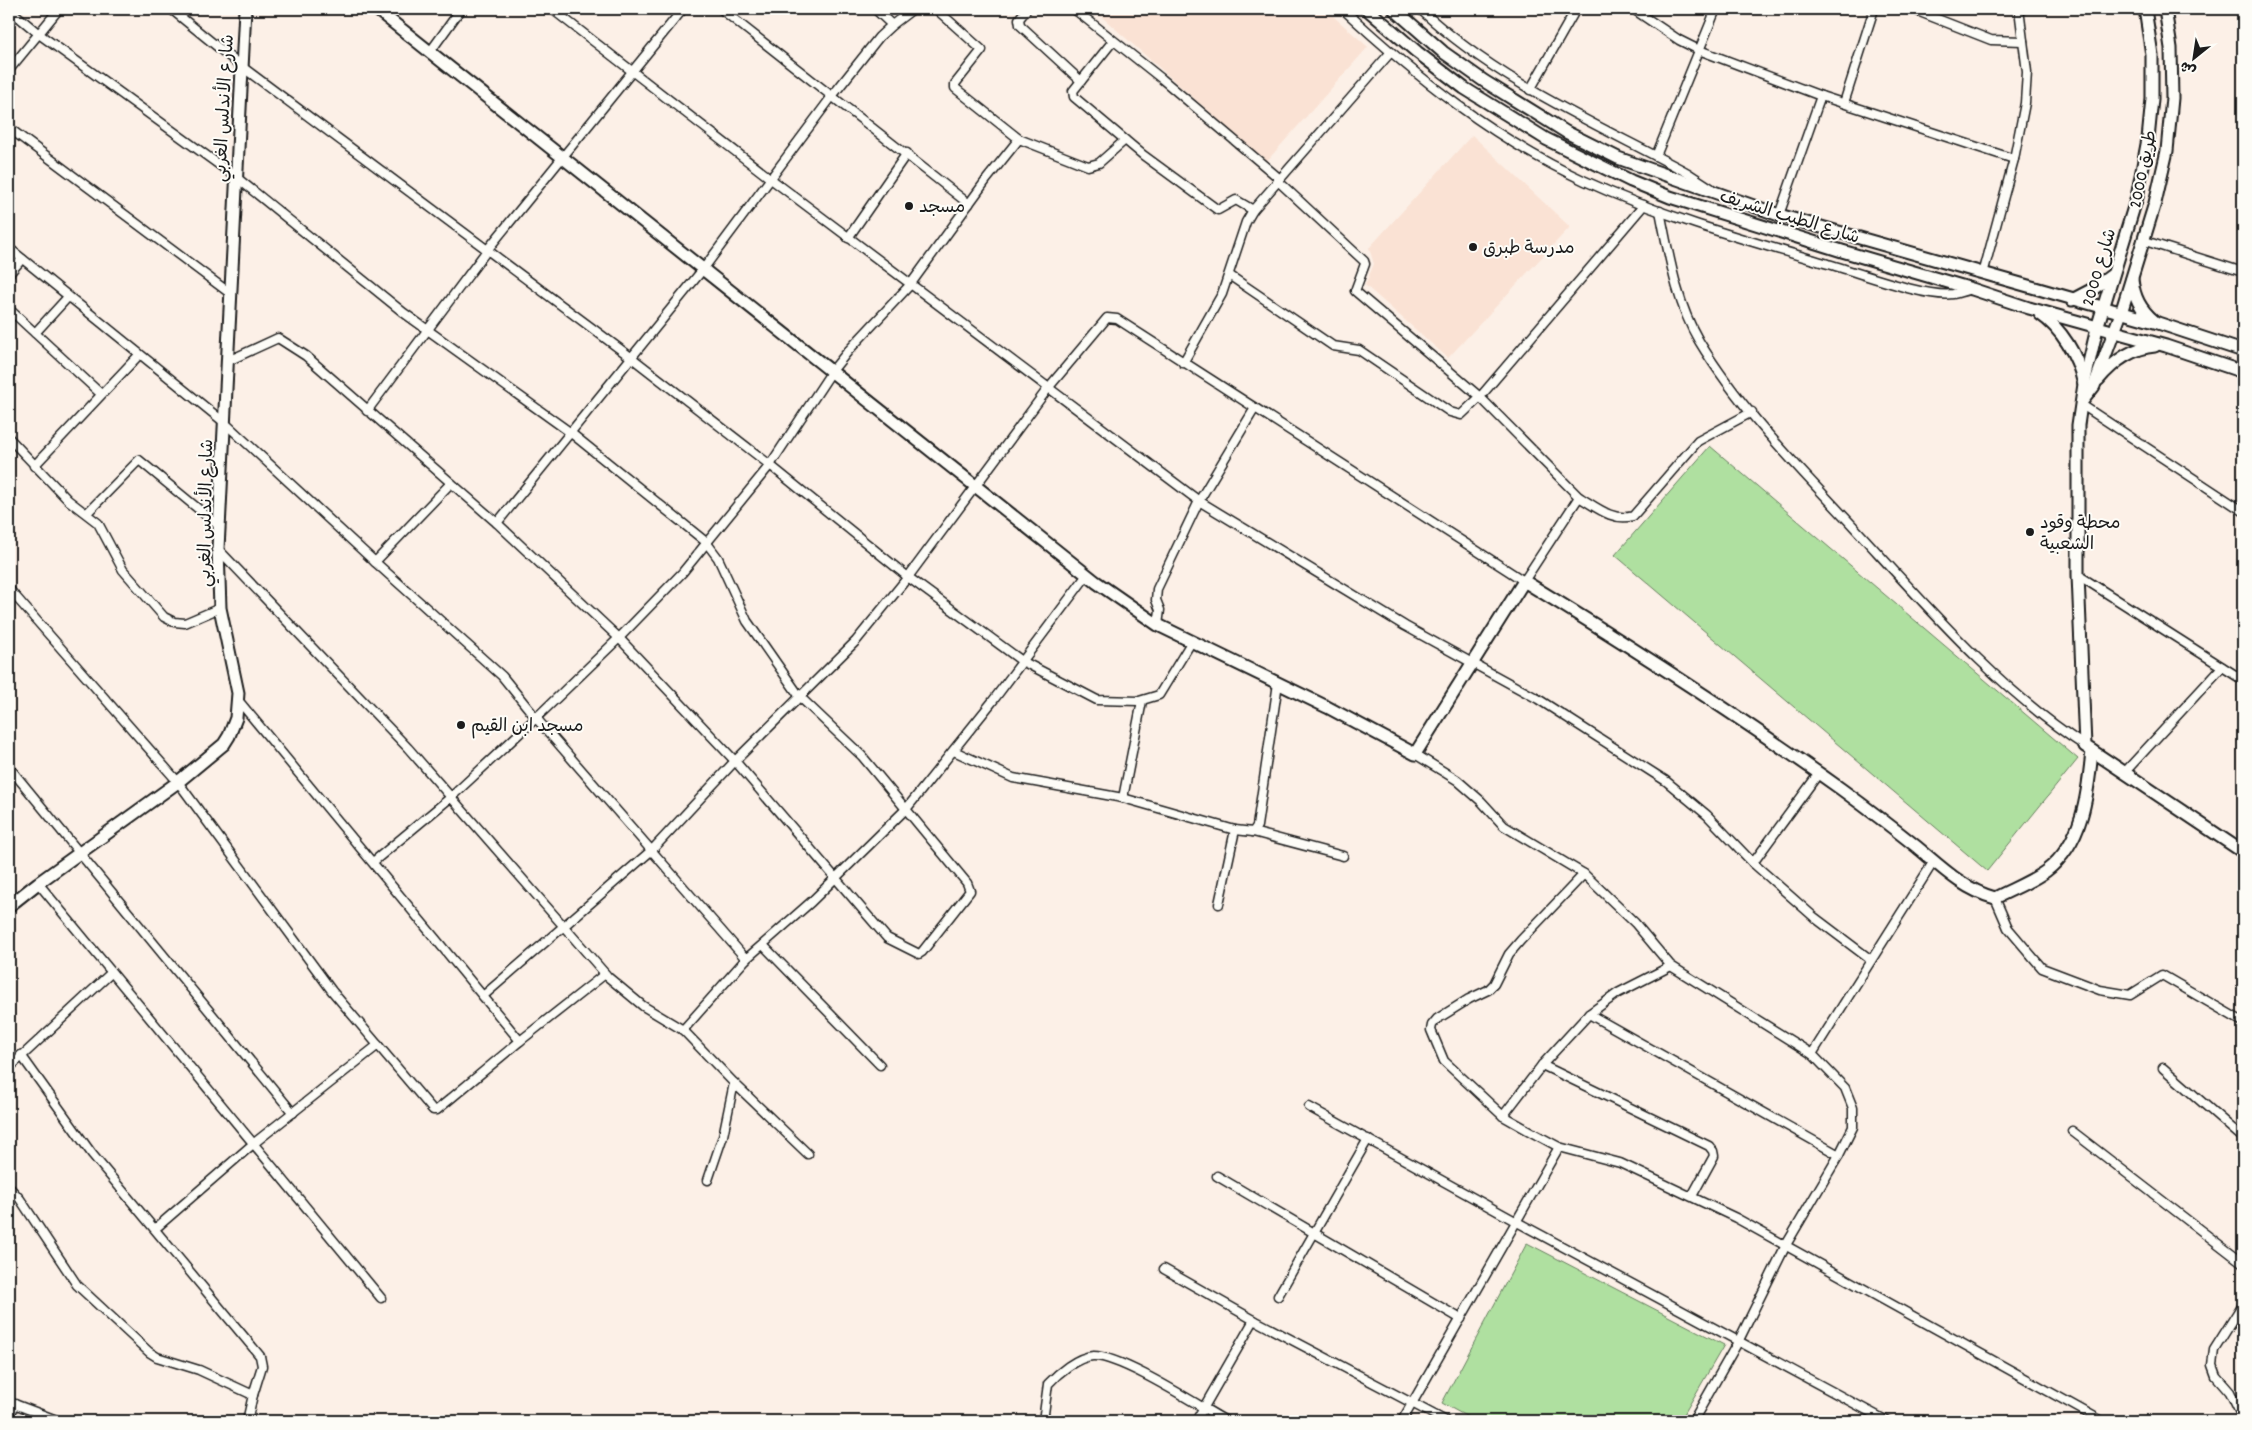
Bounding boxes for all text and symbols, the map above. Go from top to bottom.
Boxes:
north arrow [2170,32,2220,82]
street label: شارع الأندلس الغربي [207,34,243,183]
text: ش [2177,55,2200,80]
street label: طريق 2000 [2124,128,2165,211]
street label: شارع الطيب الشريف [1716,185,1862,252]
place label: مسجد [919,196,965,221]
marker: مسجد [903,200,915,212]
street label: شارع 2000 [2077,226,2124,310]
place label: مدرسة طبرق [1483,237,1575,262]
marker: مدرسة طبرق [1467,241,1479,253]
street label: شارع الأندلس الغربي [192,439,222,587]
place label: محطة وقود الشعبية [2040,512,2120,558]
marker: محطة وقود الشعبية [2024,526,2036,538]
place label: مسجد ابن القيم [471,715,584,740]
marker: مسجد ابن القيم [455,719,467,731]

